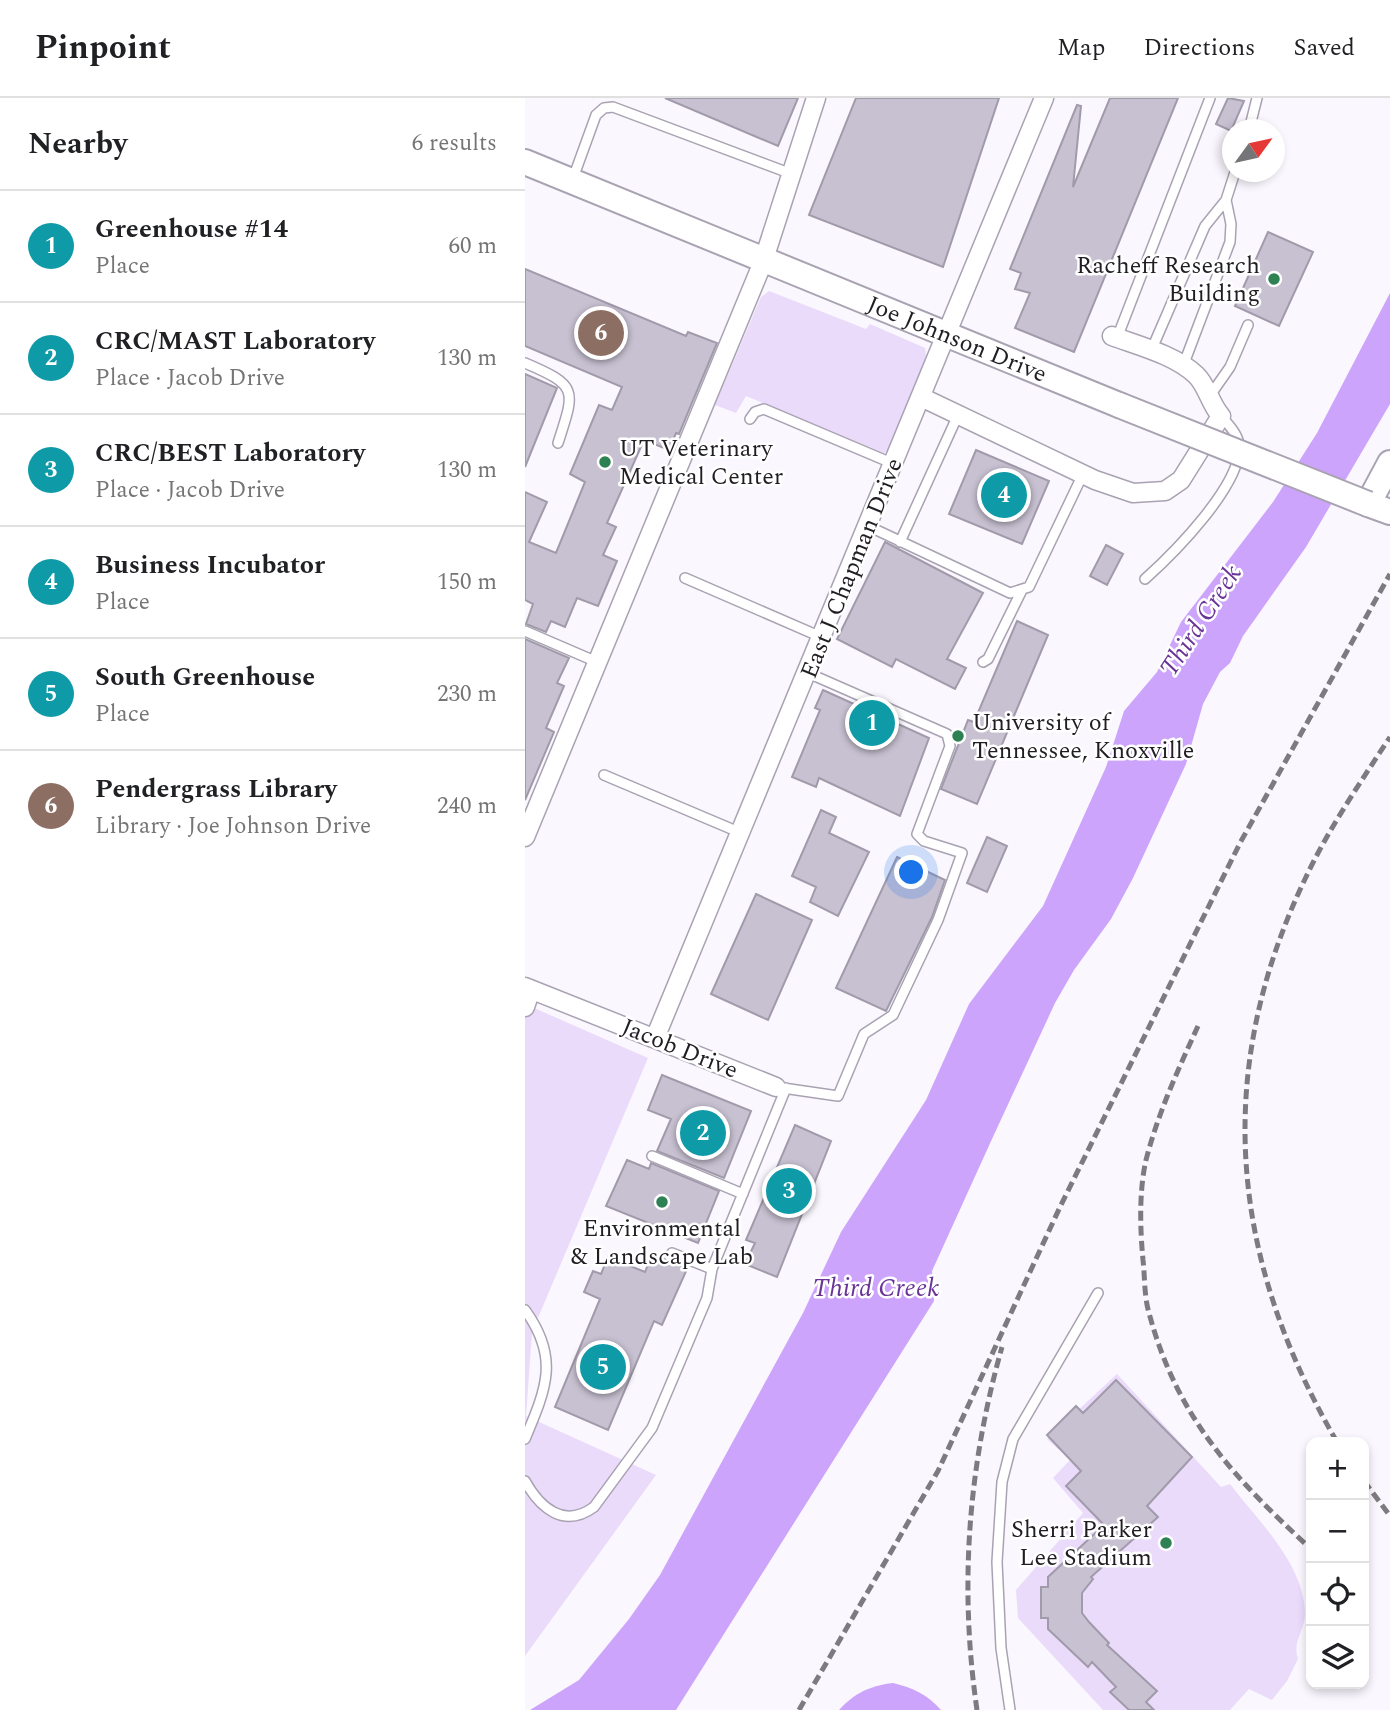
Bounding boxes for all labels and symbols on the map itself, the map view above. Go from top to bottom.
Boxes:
north arrow [1222,119,1285,182]
place label: Racheff Research Building [1076,248,1260,312]
marker: Racheff Research Building [1266,271,1282,287]
street label: Joe Johnson Drive [861,287,1052,393]
pin: 6 [578,307,624,359]
place label: UT Veterinary Medical Center [619,431,783,495]
street label: East J Chapman Drive [791,453,913,684]
marker: UT Veterinary Medical Center [597,454,613,470]
pin: 4 [981,469,1027,521]
water label: Third Creek [1150,556,1252,685]
pin: 1 [849,697,895,749]
place label: University of Tennessee, Knoxville [972,705,1194,769]
marker: University of Tennessee, Knoxville [950,728,966,744]
your location [894,855,928,889]
street label: Jacob Drive [616,1009,743,1089]
pin: 2 [680,1107,726,1159]
pin: 3 [766,1165,812,1217]
marker: Environmental & Landscape Lab [654,1194,670,1210]
place label: Environmental & Landscape Lab [571,1211,753,1275]
water label: Third Creek [813,1268,939,1308]
pin: 5 [580,1341,626,1393]
place label: Sherri Parker Lee Stadium [1011,1512,1152,1576]
marker: Sherri Parker Lee Stadium [1158,1535,1174,1551]

